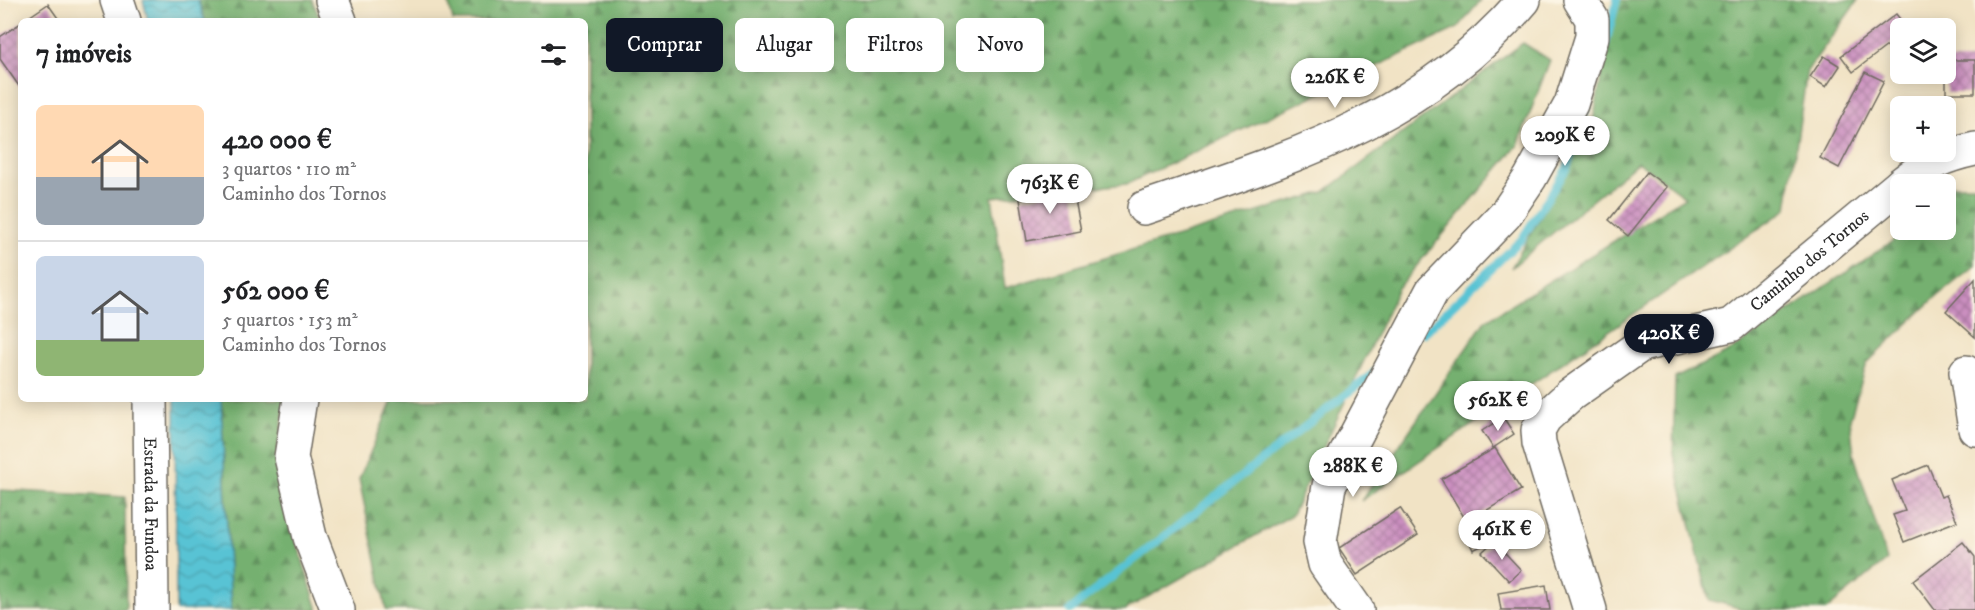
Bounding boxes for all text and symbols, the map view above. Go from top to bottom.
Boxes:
chip: Comprar [606,18,723,72]
chip: Alugar [735,18,834,72]
chip: Filtros [846,18,944,72]
chip: Novo [956,18,1044,72]
map controls [1890,18,1956,240]
button: layers [1890,18,1956,84]
text: 7 imóveis [36,38,132,71]
icon: filters [537,38,570,71]
pin: 226K € [1286,58,1384,109]
text: 226K € [1305,65,1365,90]
button: + [1890,96,1956,162]
pin: 209K € [1516,116,1614,167]
text: 209K € [1535,123,1595,148]
text: 420 000 € [222,124,332,157]
icon: home [84,129,156,201]
text: 3 quartos · 110 m² [222,157,356,182]
pin: 763K € [1001,164,1099,215]
text: 763K € [1021,171,1079,196]
button: − [1890,174,1956,240]
text: Caminho dos Tornos [222,182,386,207]
street label: Caminho dos Tornos [1746,205,1874,317]
text: 562 000 € [222,275,330,308]
icon: home [84,280,156,352]
text: 5 quartos · 153 m² [222,308,358,333]
pin: 420K € [1620,314,1718,365]
text: 420K € [1638,321,1700,346]
text: Caminho dos Tornos [222,333,386,358]
pin: 562K € [1449,381,1547,432]
text: 562K € [1468,388,1528,413]
street label: Estrada da Fundoa [138,437,162,571]
pin: 288K € [1304,447,1402,498]
text: 288K € [1323,454,1383,479]
pin: 461K € [1453,510,1551,561]
text: 461K € [1472,517,1532,542]

